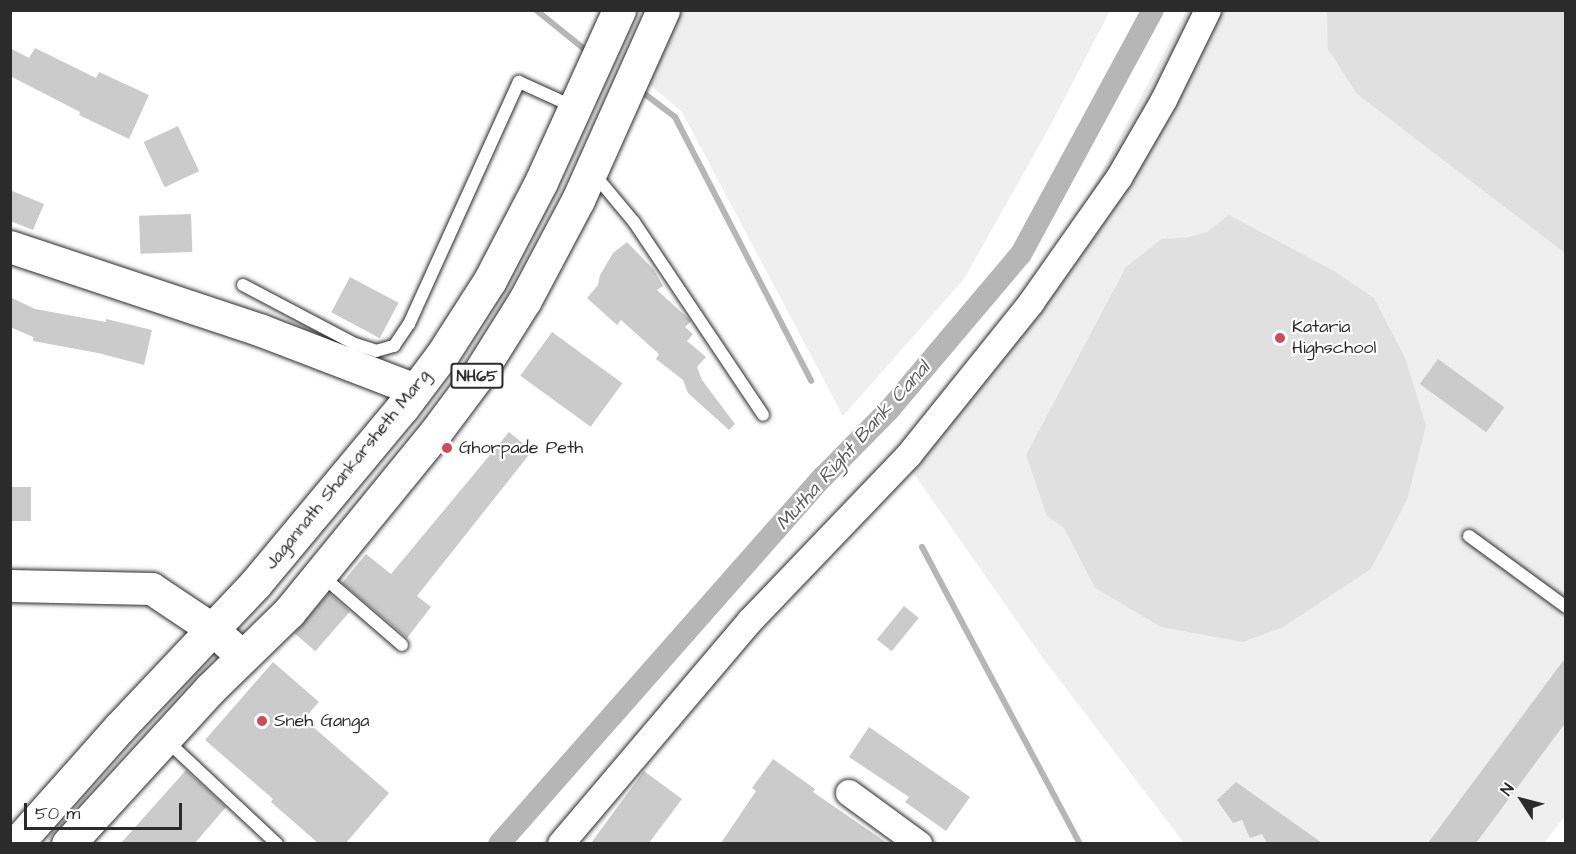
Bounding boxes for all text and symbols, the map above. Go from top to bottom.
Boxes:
place label: Kataria Highschool [1292,317,1376,360]
marker: Kataria Highschool [1273,331,1287,345]
water label: Mutha Right Bank Canal [771,357,935,535]
road number: NH65 [450,363,504,389]
street label: Jagannath Shankarsheth Marg [261,366,435,574]
place label: Ghorpade Peth [459,437,583,459]
marker: Ghorpade Peth [440,441,454,455]
place label: Sneh Ganga [274,710,369,732]
marker: Sneh Ganga [255,714,269,728]
north arrow [1492,770,1552,830]
text: N [1496,779,1519,800]
scale bar [27,791,184,829]
text: 50 m [35,801,80,826]

